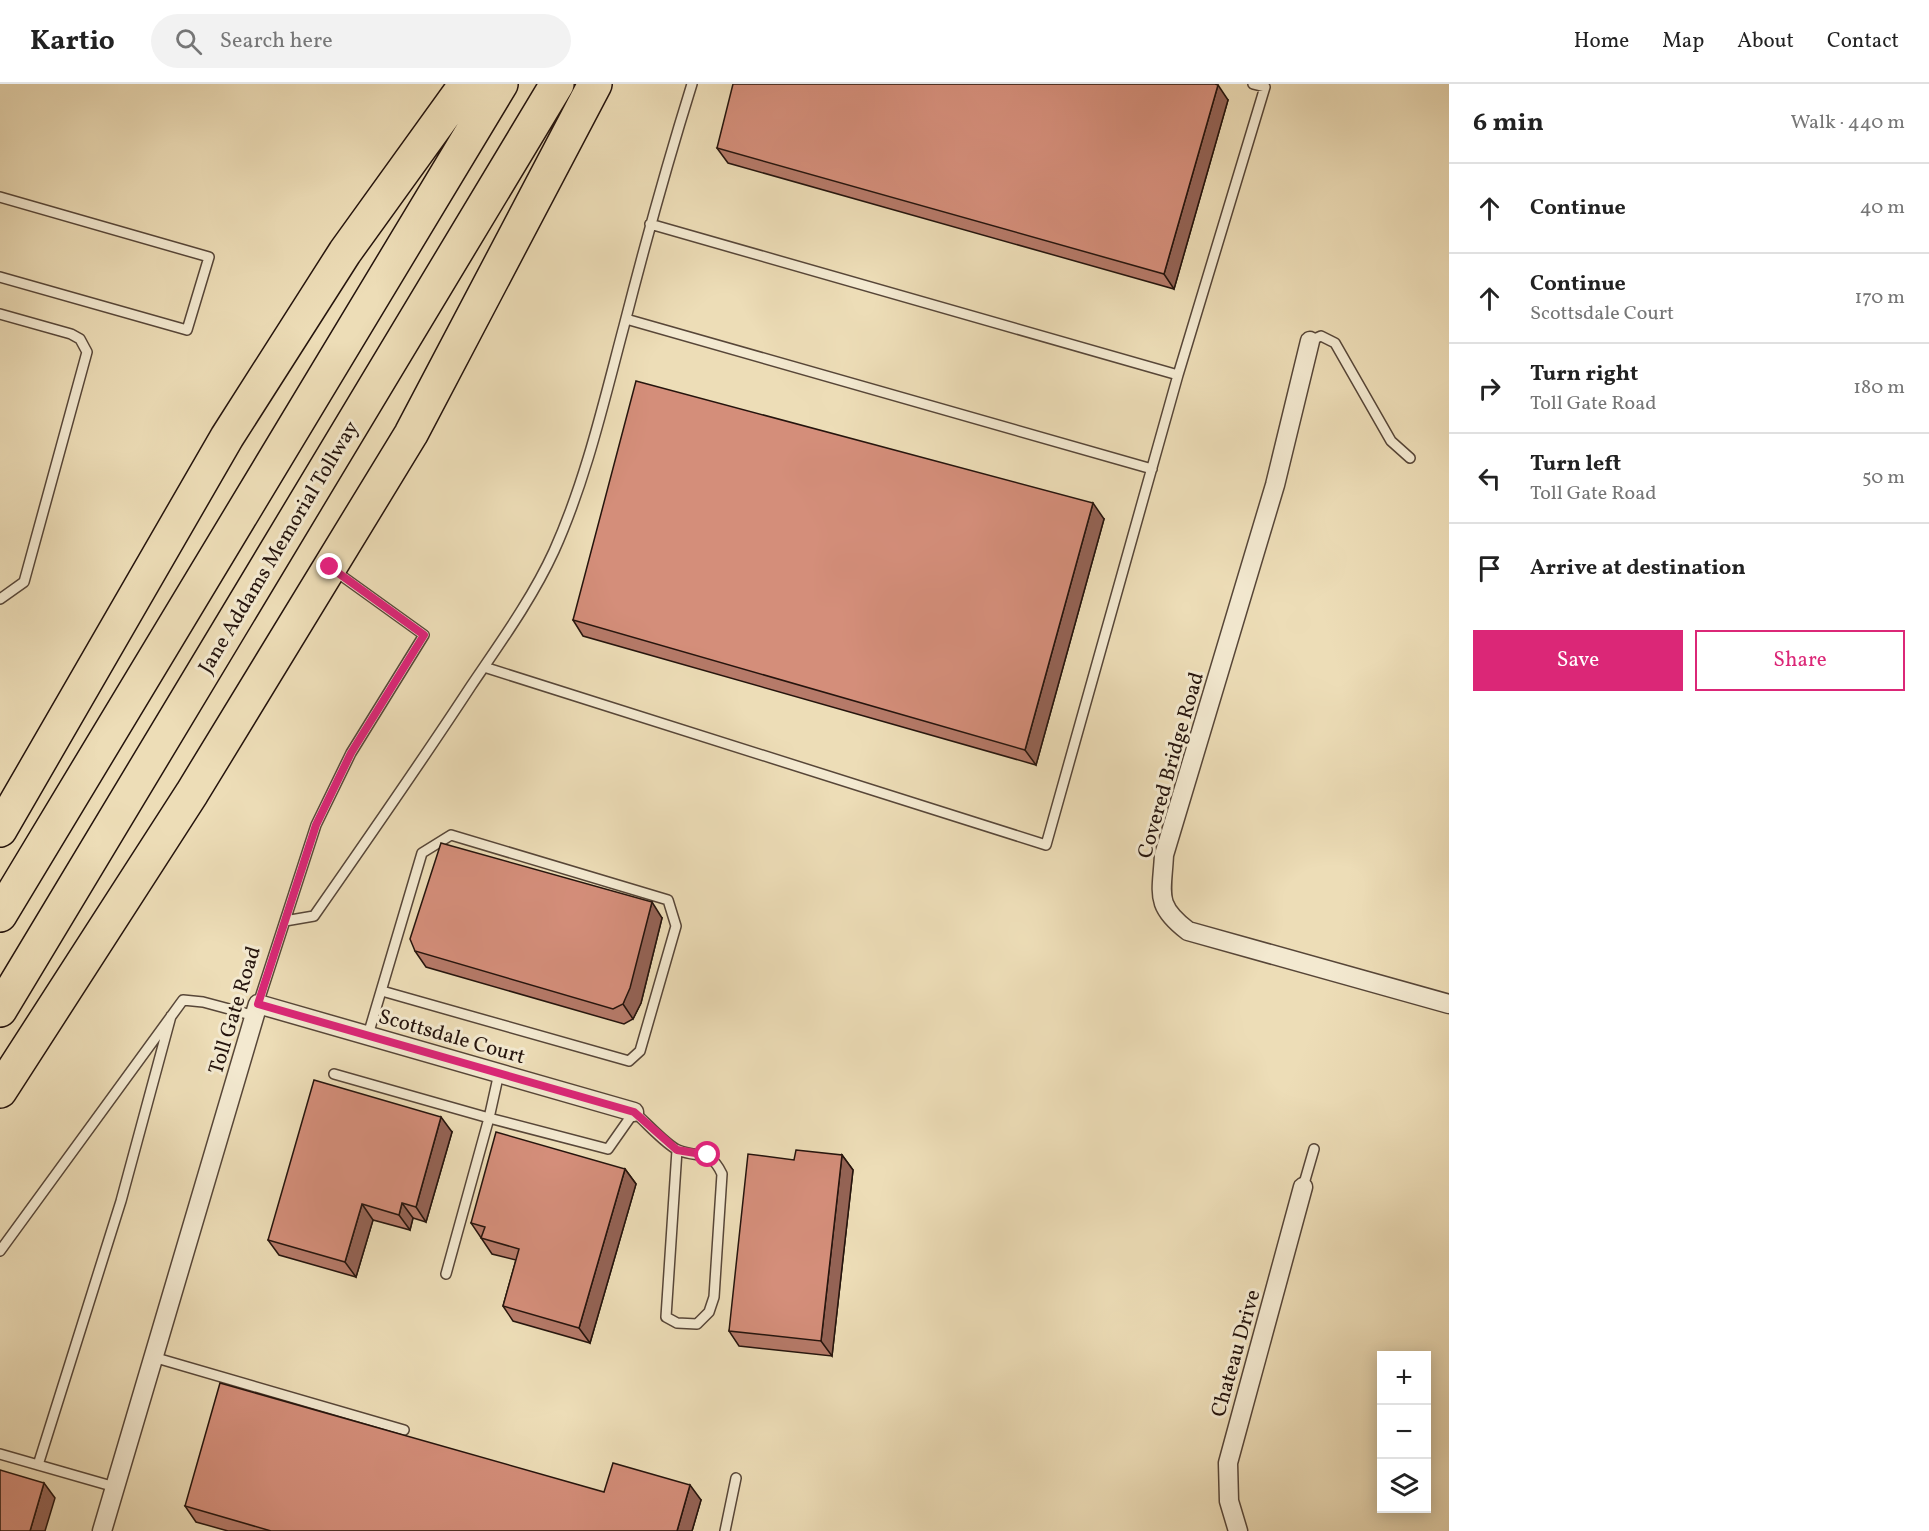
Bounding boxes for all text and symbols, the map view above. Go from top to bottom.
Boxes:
search box [151,14,571,68]
text: Kartio [30,22,115,61]
icon: search [172,25,205,58]
text: Search here [220,26,333,57]
text: Home [1574,27,1629,56]
text: Map [1662,27,1704,56]
text: About [1737,27,1794,56]
text: Contact [1827,27,1899,56]
text: 6 min [1473,105,1544,141]
text: Walk · 440 m [1790,109,1905,137]
icon: ahead [1473,192,1506,225]
text: Continue [1530,193,1626,224]
text: 40 m [1860,194,1905,222]
text: Continue [1530,269,1626,300]
icon: ahead [1473,282,1506,315]
text: 170 m [1855,284,1905,312]
text: Scottsdale Court [1530,300,1674,328]
text: Turn right [1530,359,1638,390]
icon: right [1473,372,1506,405]
text: 180 m [1853,374,1905,402]
text: Toll Gate Road [1530,390,1656,418]
street label: Jane Addams Memorial Tollway [192,415,367,680]
text: Turn left [1530,449,1621,480]
icon: left [1473,462,1506,495]
text: 50 m [1862,464,1905,492]
text: Toll Gate Road [1530,480,1656,508]
icon: arrive [1473,552,1506,585]
route end [316,553,342,579]
text: Arrive at destination [1530,553,1746,584]
button: Save [1473,630,1683,691]
button: Share [1695,630,1905,691]
street label: Covered Bridge Road [1131,669,1212,862]
street label: Toll Gate Road [202,943,269,1078]
street label: Scottsdale Court [375,1003,528,1072]
route start [694,1141,720,1167]
street label: Chateau Drive [1204,1286,1268,1421]
map controls [1377,1351,1431,1513]
button: + [1377,1351,1431,1405]
button: − [1377,1405,1431,1459]
button: layers [1377,1459,1431,1513]

